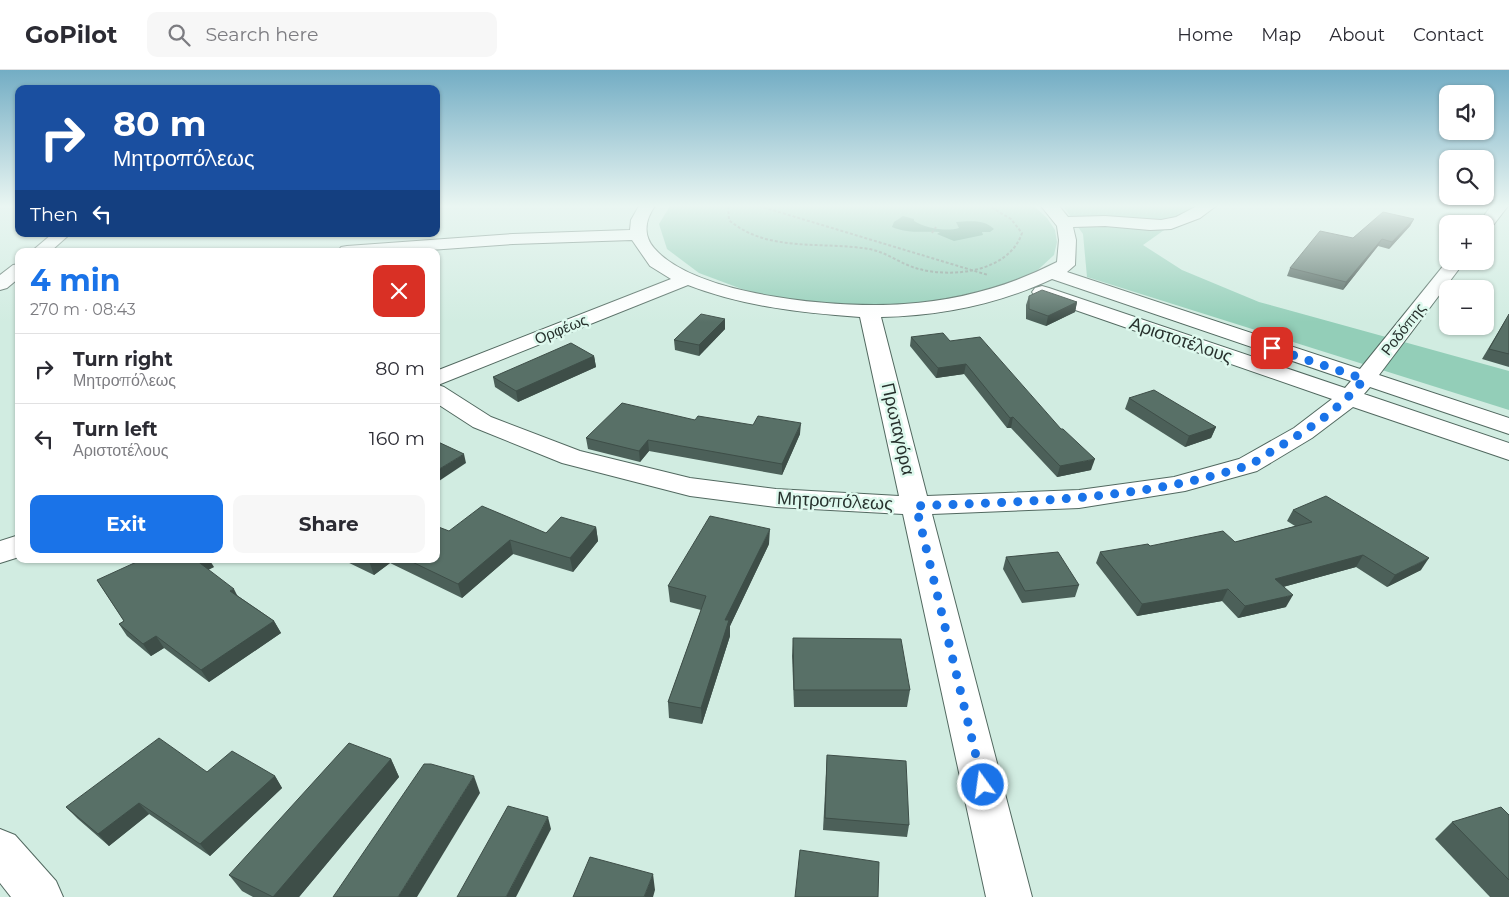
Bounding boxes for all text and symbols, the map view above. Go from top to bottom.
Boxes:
search box [147,12,497,57]
text: GoPilot [25,20,117,49]
icon: search [165,21,193,49]
text: Search here [205,23,318,46]
text: Home [1177,24,1233,46]
text: Map [1261,24,1301,46]
text: About [1329,24,1385,46]
text: Contact [1413,24,1484,46]
map controls [1439,85,1494,335]
button: sound [1439,85,1494,140]
text: 80 m [113,102,207,145]
icon: right [30,105,95,170]
text: Μητροπόλεως [113,145,255,172]
button: search [1439,150,1494,205]
icon: left [88,200,116,228]
text: Then [30,203,78,226]
button: + [1439,215,1494,270]
text: 4 min [30,262,120,299]
button: close [373,265,425,317]
button: − [1439,280,1494,335]
street label: Ροδόπης [1377,299,1429,359]
text: 270 m · 08:43 [30,300,136,319]
street label: Ορφέως [532,310,590,348]
street label: Αριστοτέλους [1127,312,1236,368]
pin [1251,327,1293,369]
icon: arrive [1258,334,1286,362]
text: Turn right [73,348,173,371]
icon: right [30,355,58,383]
text: 80 m [375,357,425,380]
text: Μητροπόλεως [73,371,176,390]
street label: Πρωταγόρα [877,381,919,477]
text: Turn left [73,418,158,441]
icon: left [30,425,58,453]
text: 160 m [369,427,425,450]
text: Αριστοτέλους [73,441,168,460]
street label: Μητροπόλεως [777,487,894,515]
button: Exit [30,495,223,553]
button: Share [233,495,425,553]
position arrow [956,758,1008,810]

